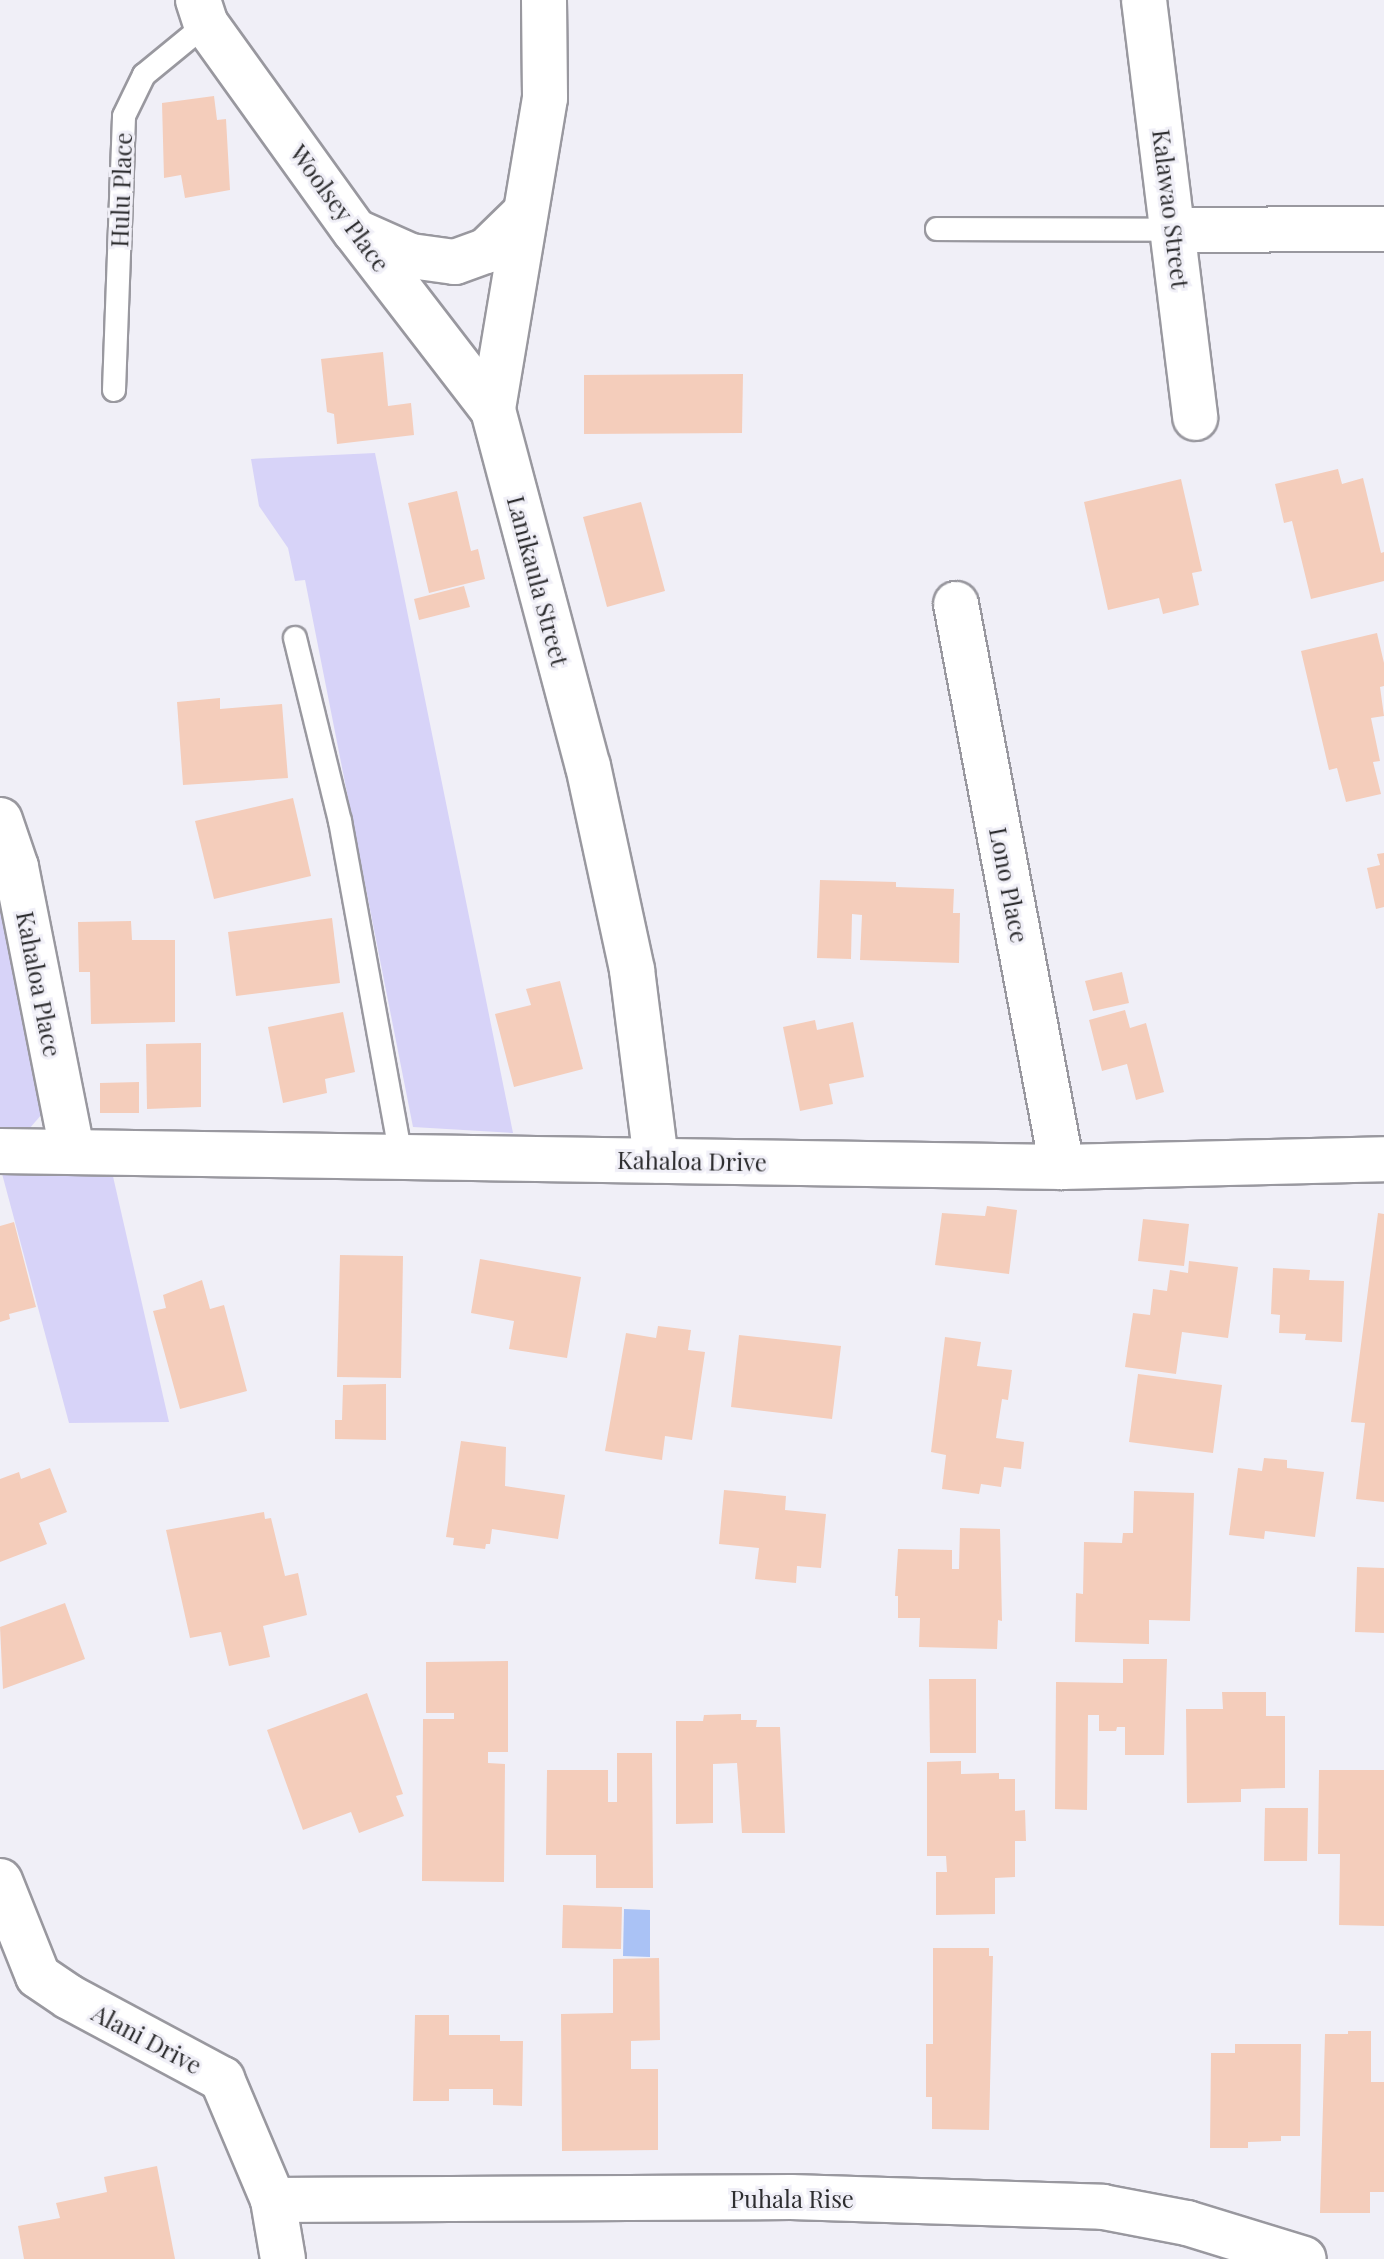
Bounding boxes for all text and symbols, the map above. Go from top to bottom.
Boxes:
street label: Kalawao Street [1147,128,1195,290]
street label: Hulu Place [105,132,137,248]
street label: Woolsey Place [284,139,396,277]
street label: Lanikaula Street [501,493,575,669]
street label: Lono Place [984,825,1034,945]
street label: Kahaloa Place [11,909,67,1059]
street label: Kahaloa Drive [617,1145,767,1177]
street label: Alani Drive [87,1998,207,2080]
street label: Puhala Rise [730,2185,854,2213]

